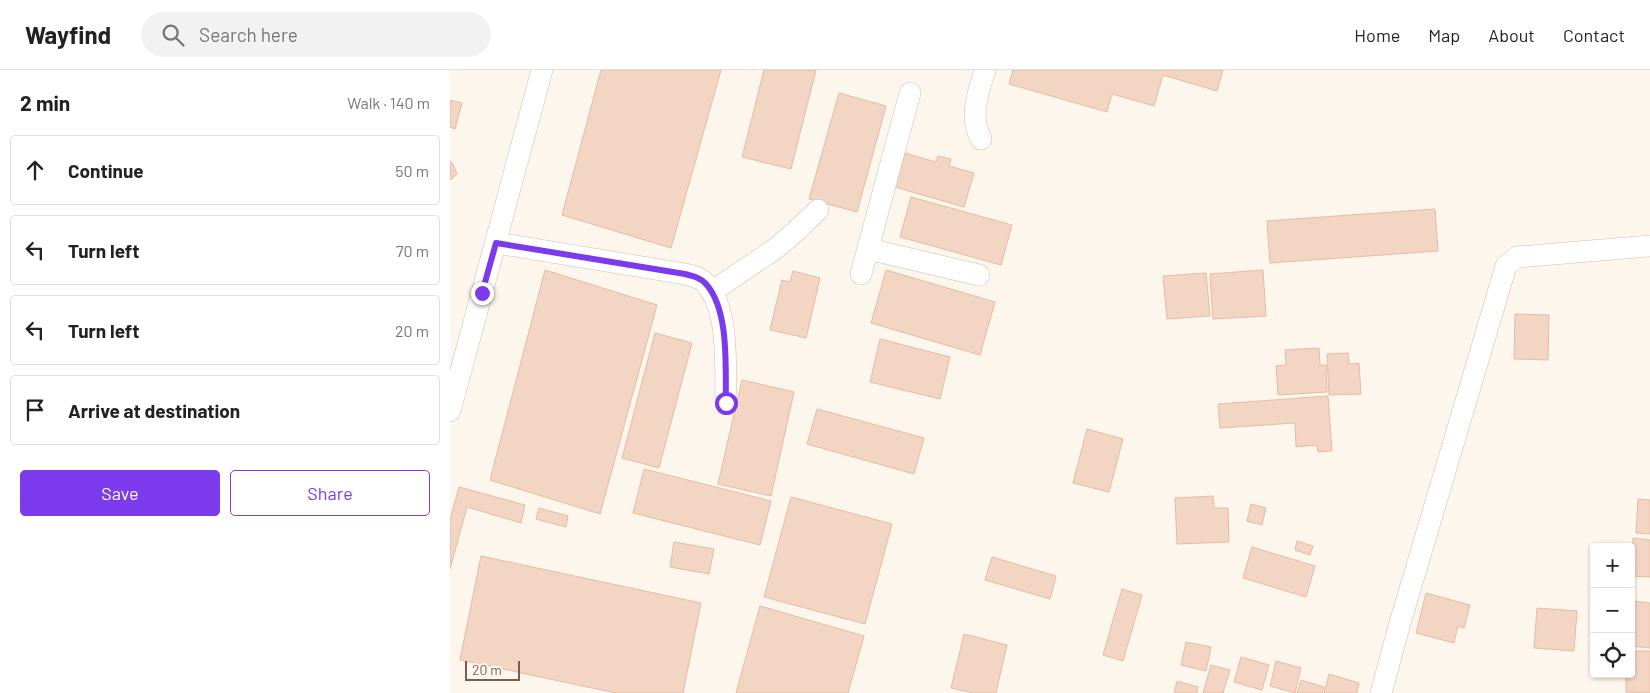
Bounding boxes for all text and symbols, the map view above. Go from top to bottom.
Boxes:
search box [141,12,491,57]
text: Wayfind [25,20,111,49]
icon: search [159,21,187,49]
text: Search here [199,23,298,46]
text: Home [1354,24,1400,46]
text: Map [1428,24,1460,46]
text: About [1488,24,1535,46]
text: Contact [1563,24,1625,46]
text: 2 min [20,90,70,115]
text: Walk · 140 m [347,93,430,112]
icon: ahead [21,156,49,184]
text: Continue [68,159,144,182]
text: 50 m [395,161,429,180]
icon: left [21,236,49,264]
text: Turn left [68,239,139,262]
text: 70 m [396,241,429,260]
route end [471,282,494,305]
icon: left [21,316,49,344]
text: Turn left [68,319,139,342]
text: 20 m [395,321,429,340]
route start [715,392,738,415]
icon: arrive [21,396,49,424]
text: Arrive at destination [68,399,240,422]
button: Save [20,470,220,516]
button: Share [230,470,430,516]
map controls [1590,543,1635,678]
button: + [1590,543,1635,588]
button: − [1590,588,1635,633]
button: locate [1590,633,1635,678]
scale bar [465,658,520,681]
text: 20 m [472,661,502,678]

